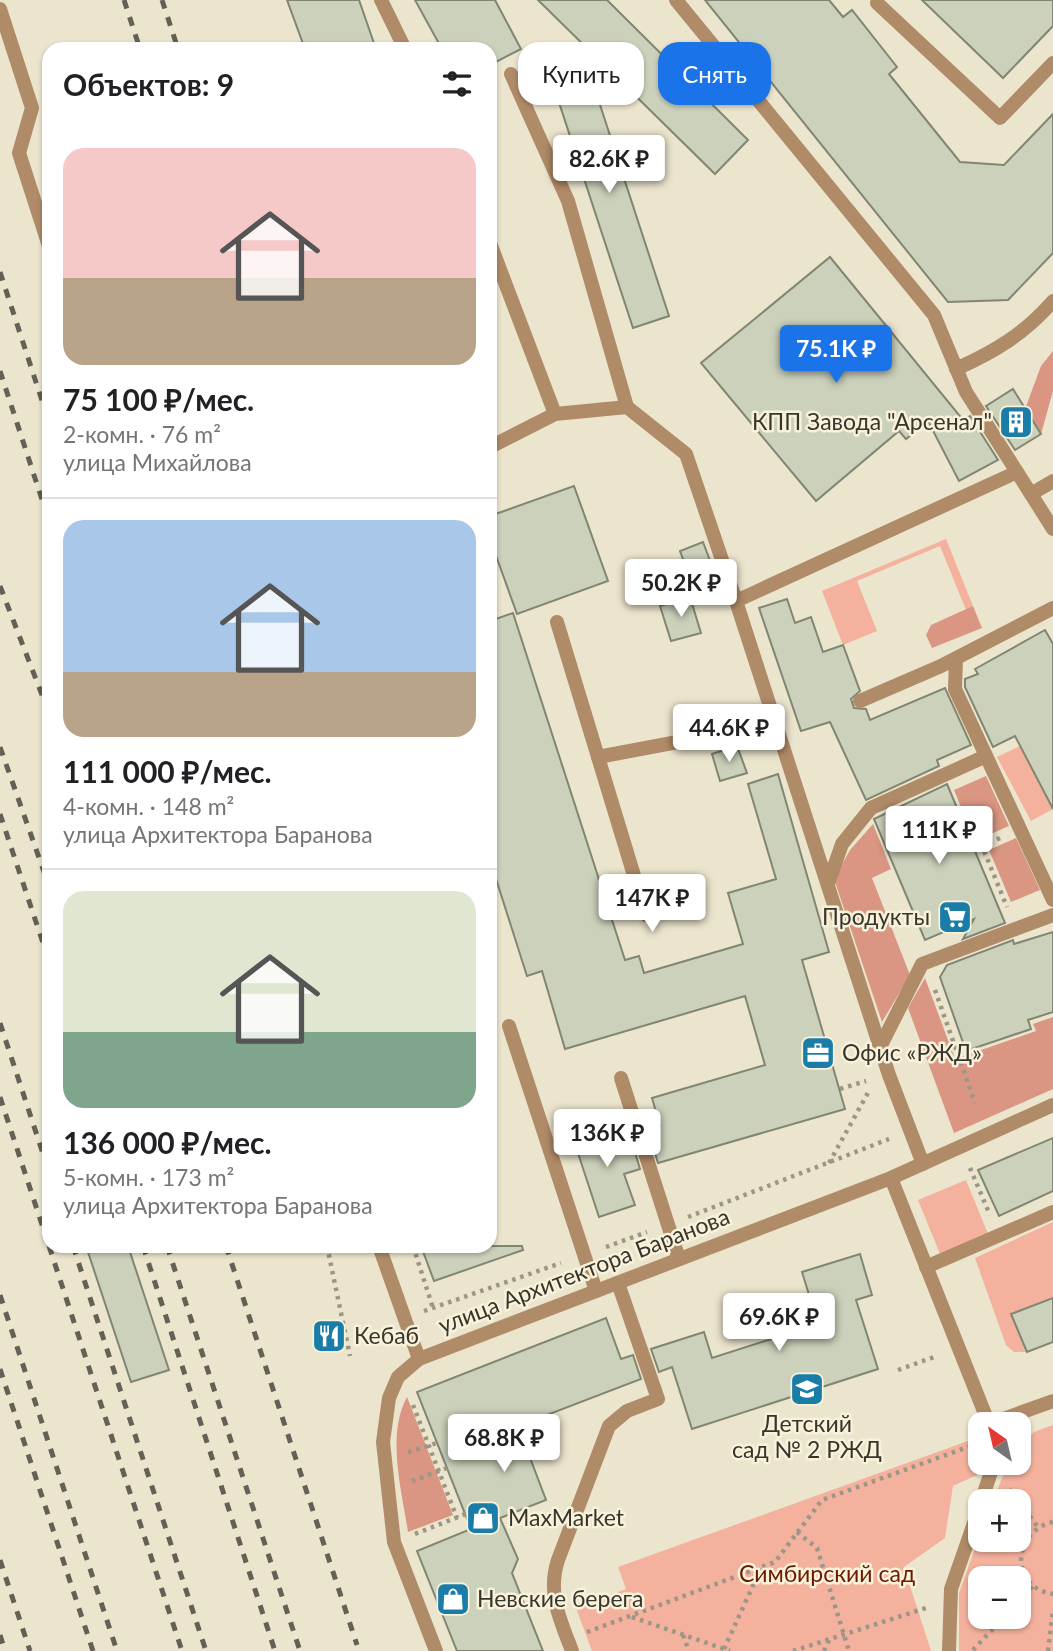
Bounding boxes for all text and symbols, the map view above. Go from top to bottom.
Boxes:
chip: Купить [518,42,644,105]
chip: Снять [658,42,771,105]
icon: filters [438,65,476,103]
text: Объектов: 9 [63,66,234,102]
pin: 82.6K ₽ [544,136,674,195]
text: 82.6K ₽ [569,144,649,172]
icon: home [207,193,333,319]
pin: 75.1K ₽ [771,326,901,385]
text: 75.1K ₽ [796,334,876,362]
text: 75 100 ₽/мес. [63,381,254,417]
building icon: КПП Завода "Арсенал" [997,403,1035,441]
place label: КПП Завода "Арсенал" [752,407,992,435]
text: 2-комн. · 76 m² [63,420,221,448]
text: улица Михайлова [63,448,252,476]
pin: 50.2K ₽ [616,560,746,619]
icon: home [207,565,333,691]
text: 50.2K ₽ [641,568,721,596]
pin: 44.6K ₽ [664,704,794,764]
text: 44.6K ₽ [689,713,769,741]
text: 111 000 ₽/мес. [63,753,272,789]
text: 4-комн. · 148 m² [63,792,234,820]
pin: 111K ₽ [882,806,996,866]
text: 111K ₽ [902,815,976,843]
text: улица Архитектора Баранова [63,820,373,848]
pin: 147K ₽ [595,874,709,934]
text: 147K ₽ [615,883,689,911]
supermarket icon: Продукты [936,898,974,936]
place label: Продукты [822,902,930,930]
icon: home [207,936,333,1062]
office icon: Офис «РЖД» [799,1034,837,1072]
place label: Офис «РЖД» [842,1038,982,1066]
pin: 136K ₽ [550,1110,664,1169]
text: 136K ₽ [570,1118,644,1146]
text: 136 000 ₽/мес. [63,1124,272,1160]
text: 5-комн. · 173 m² [63,1163,234,1191]
text: улица Архитектора Баранова [63,1191,373,1219]
street label: улица Архитектора Баранова [434,1202,733,1339]
pin: 69.6K ₽ [714,1294,844,1353]
text: 69.6K ₽ [739,1302,819,1330]
restaurant icon: Кебаб [310,1317,348,1355]
place label: Кебаб [354,1321,419,1349]
school or university icon: Детский сад № 2 РЖД [788,1370,826,1408]
place label: Детский сад № 2 РЖД [732,1409,882,1463]
north arrow [968,1412,1031,1475]
map controls [968,1412,1031,1629]
pin: 68.8K ₽ [439,1414,569,1474]
text: 68.8K ₽ [464,1423,544,1451]
button: + [968,1489,1031,1552]
shop icon: MaxMarket [464,1499,502,1537]
place label: MaxMarket [508,1503,625,1531]
park label: Симбирский сад [739,1559,915,1587]
button: − [968,1566,1031,1629]
shop icon: Невские берега [434,1580,472,1618]
place label: Невские берега [477,1584,643,1612]

